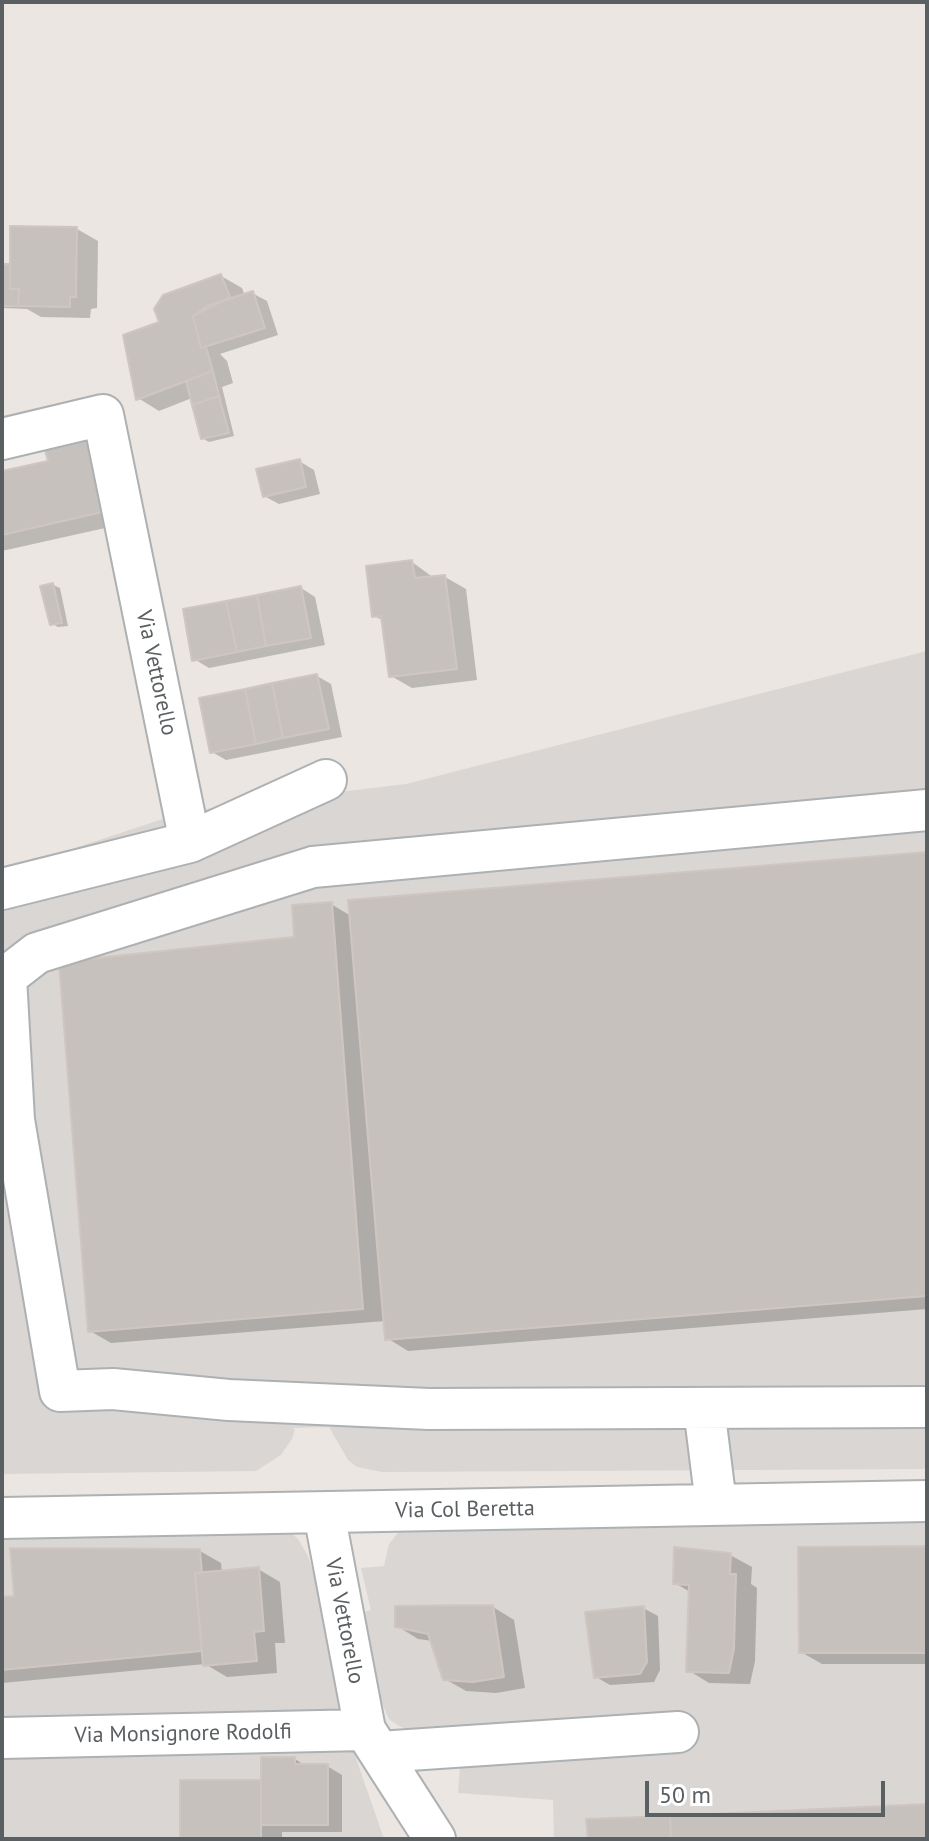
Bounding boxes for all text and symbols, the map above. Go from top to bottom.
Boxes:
street label: Via Vettorello [130,608,182,738]
street label: Via Col Beretta [395,1496,535,1524]
street label: Via Vettorello [319,1556,369,1686]
street label: Via Monsignore Rodolfi [74,1719,292,1749]
scale bar [649,1765,889,1815]
text: 50 m [659,1779,711,1810]

